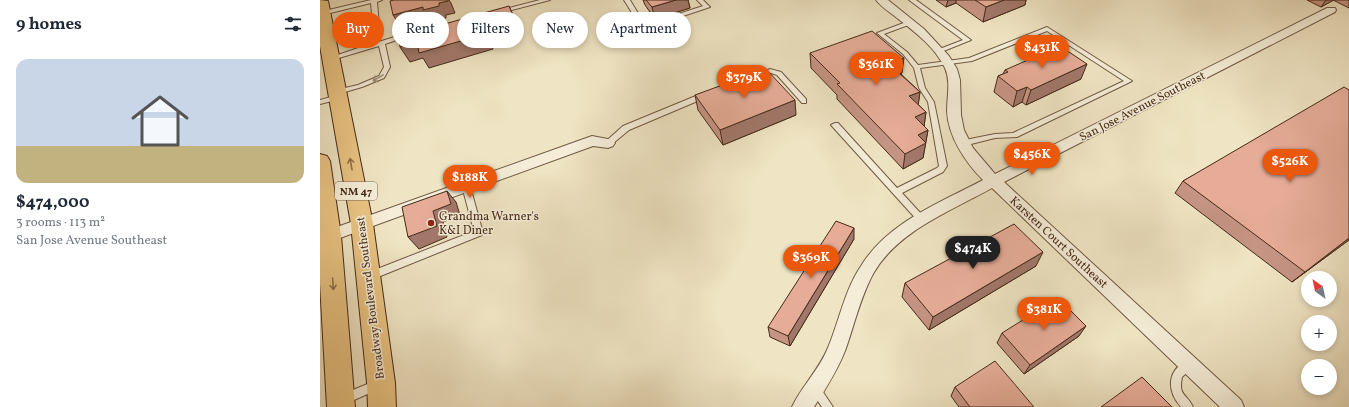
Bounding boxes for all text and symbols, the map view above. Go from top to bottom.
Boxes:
chip: Buy [332,12,384,48]
chip: Rent [392,12,449,48]
chip: Filters [457,12,524,48]
chip: New [532,12,588,48]
chip: Apartment [596,12,691,48]
text: 9 homes [16,13,82,36]
icon: filters [282,13,304,35]
pin: $431K [1014,35,1070,69]
text: $431K [1024,39,1060,57]
pin: $361K [848,52,904,86]
text: $361K [858,56,894,74]
pin: $379K [716,65,772,99]
street label: San Jose Avenue Southeast [1077,68,1208,146]
text: $379K [726,69,762,87]
one-way arrow [373,74,384,83]
icon: home [124,85,196,157]
pin: $456K [1004,142,1060,176]
text: $456K [1013,146,1051,164]
pin: $526K [1262,149,1318,183]
text: $526K [1272,153,1308,171]
one-way arrow [347,158,355,171]
pin: $188K [442,165,498,199]
text: $188K [452,169,488,187]
road number: NM 47 [335,182,377,200]
text: $474,000 [16,191,89,214]
street label: Karsten Court Southeast [1006,193,1111,292]
place label: Grandma Warner's K&I Diner [439,209,539,239]
text: 3 rooms · 113 m² [16,214,105,232]
street label: Broadway Boulevard Southeast [353,216,389,380]
marker: Grandma Warner's K&I Diner [426,218,436,228]
text: San Jose Avenue Southeast [16,232,167,250]
pin: $474K [945,236,1001,270]
text: $474K [954,240,992,258]
pin: $369K [783,245,839,279]
text: $369K [792,249,830,267]
north arrow [1301,271,1337,307]
map controls [1301,271,1337,395]
one-way arrow [329,277,336,290]
pin: $381K [1016,297,1072,331]
text: $381K [1026,301,1062,319]
button: + [1301,315,1337,351]
button: − [1301,359,1337,395]

